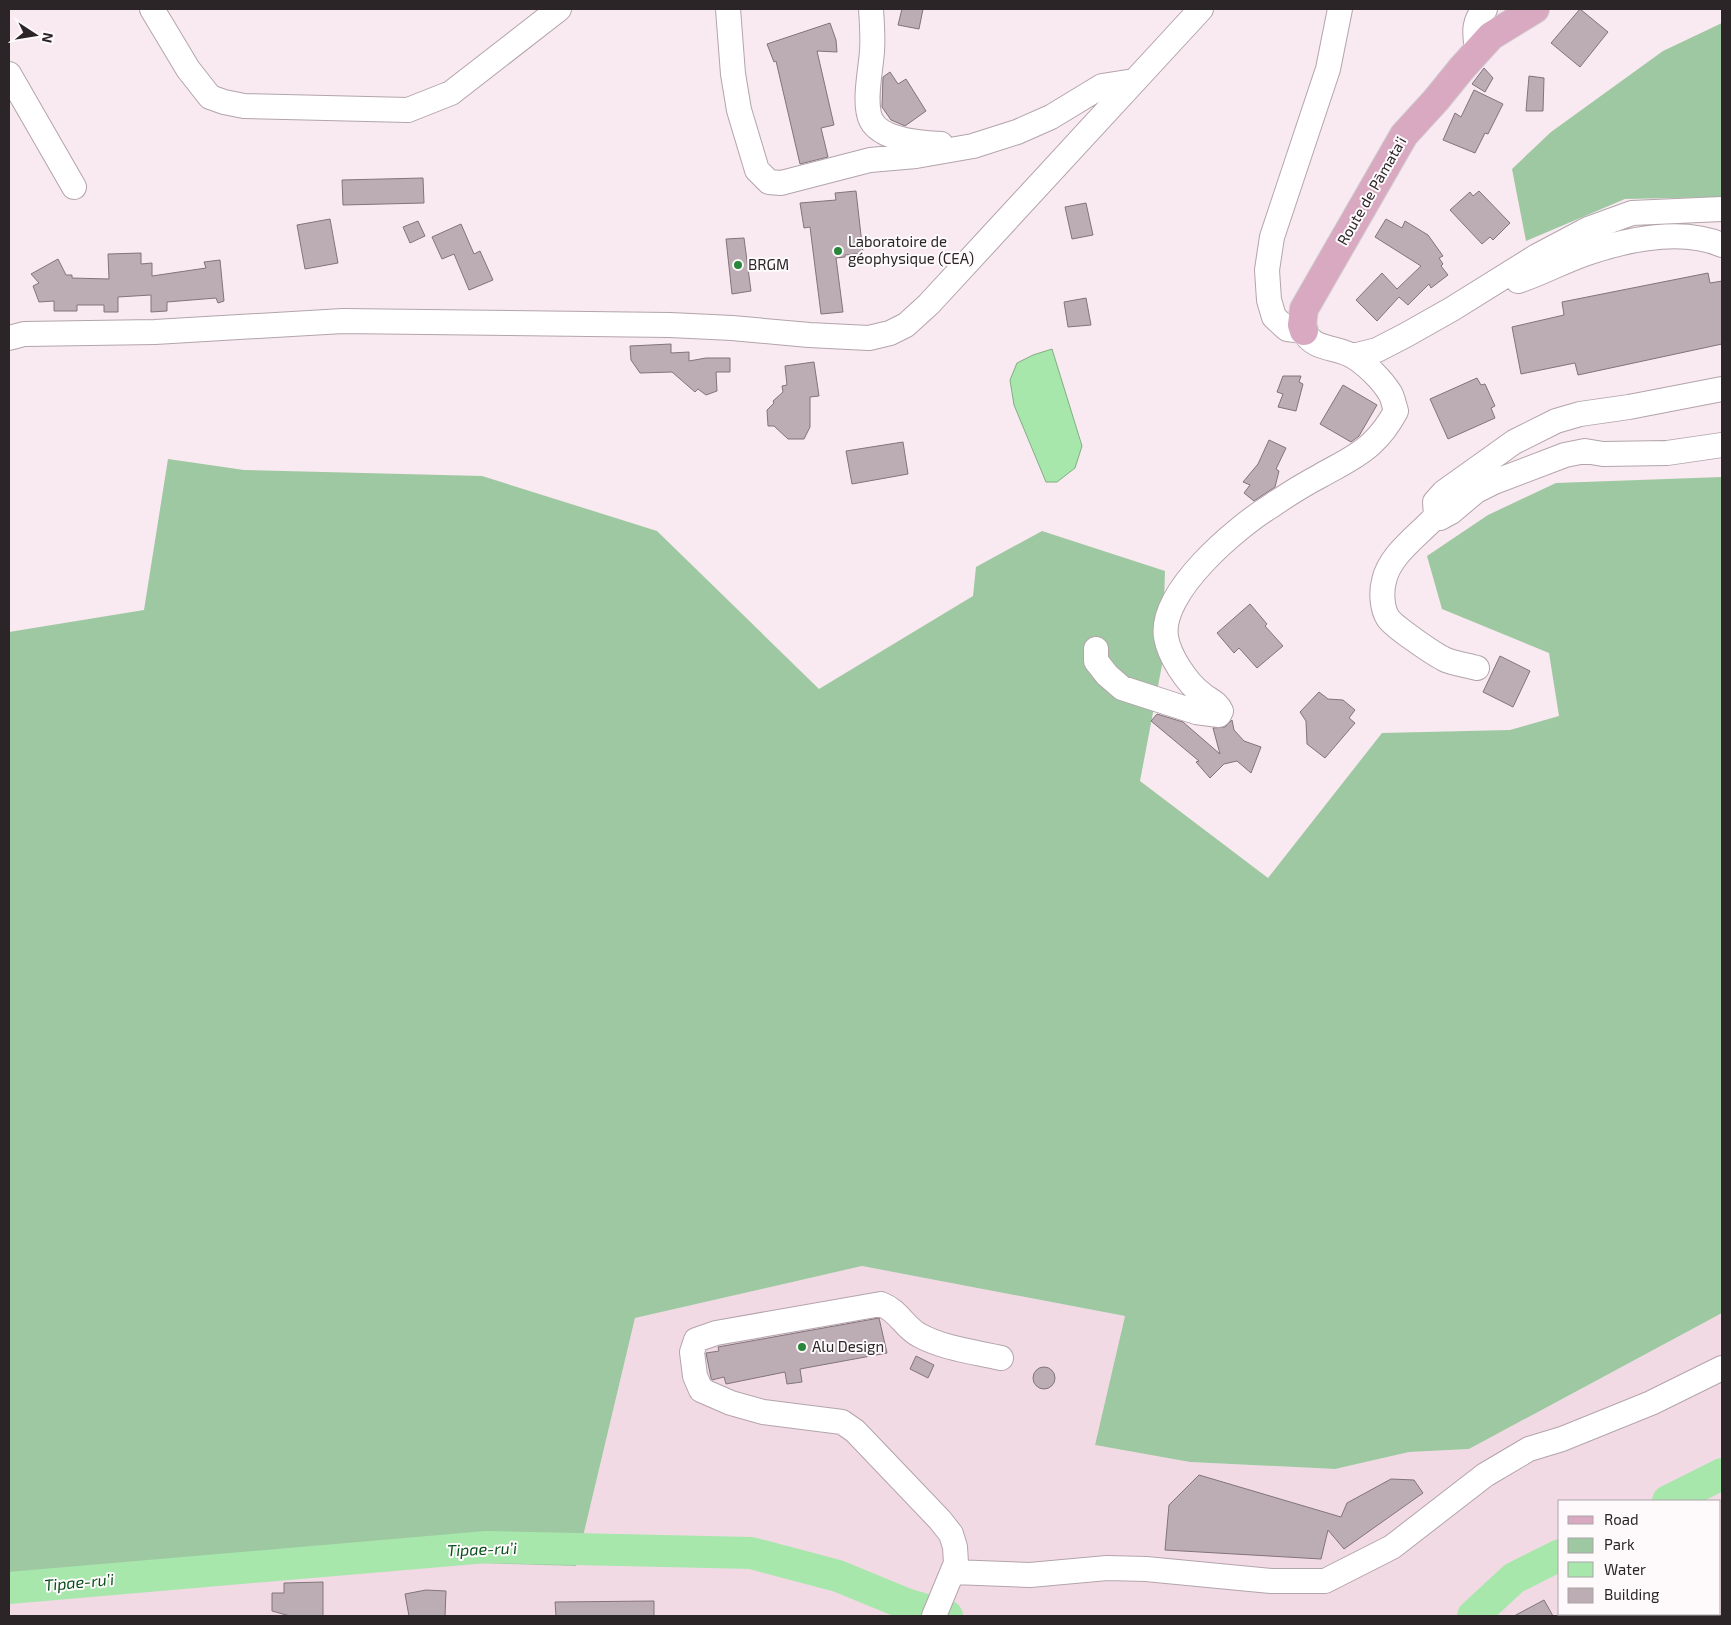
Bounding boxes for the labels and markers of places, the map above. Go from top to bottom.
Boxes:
place label: Laboratoire de géophysique (CEA) [848,232,974,267]
marker: Laboratoire de géophysique (CEA) [832,245,844,257]
place label: BRGM [748,255,789,273]
marker: BRGM [732,259,744,271]
place label: Alu Design [812,1337,884,1355]
marker: Alu Design [796,1341,808,1353]

